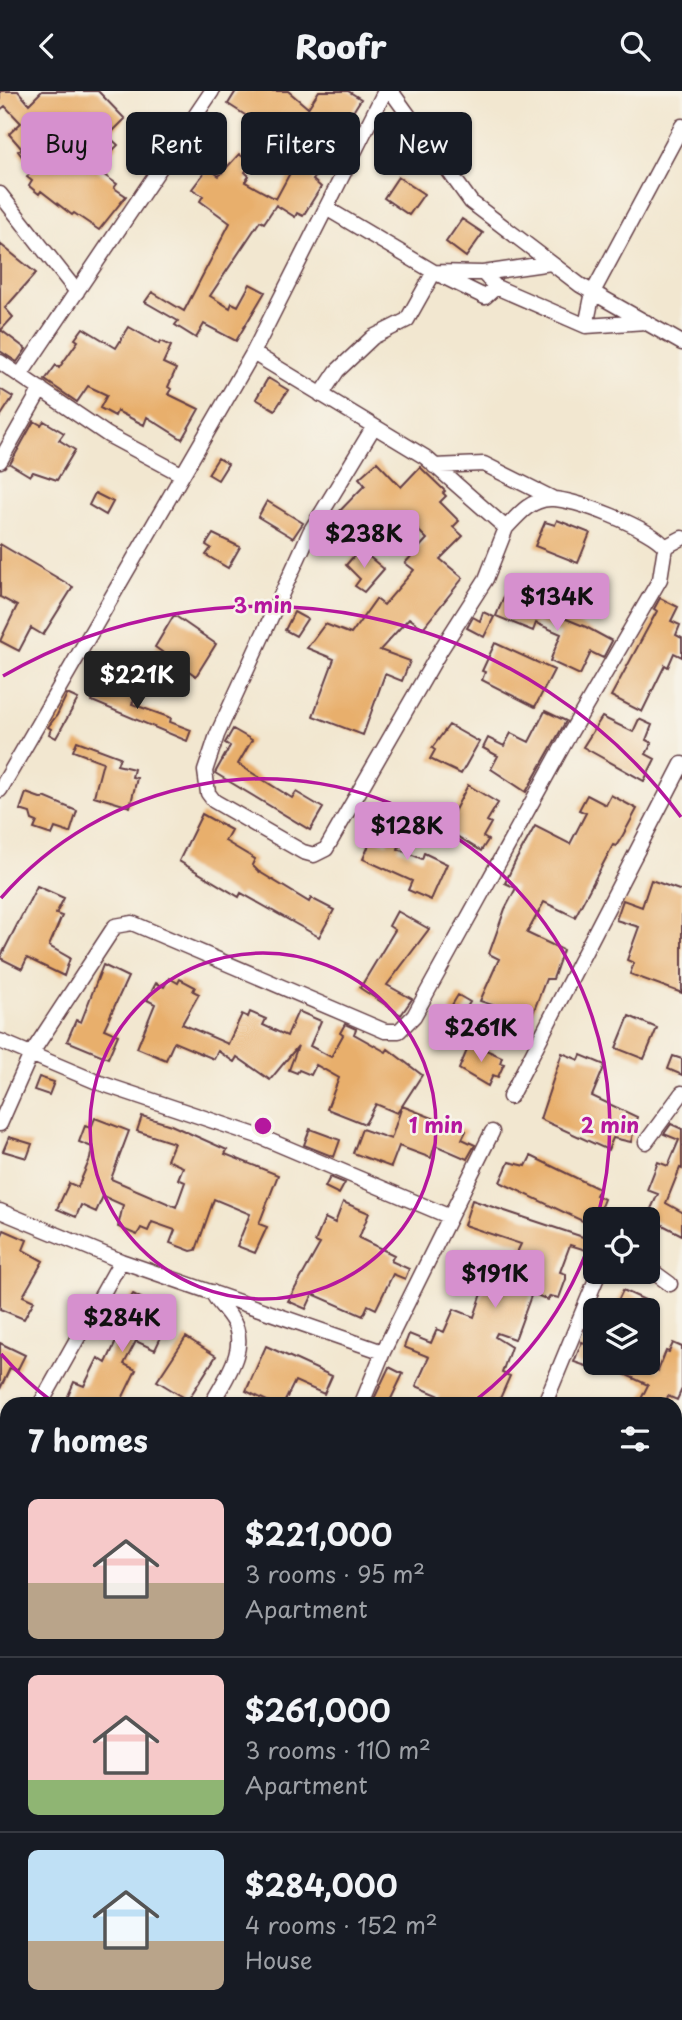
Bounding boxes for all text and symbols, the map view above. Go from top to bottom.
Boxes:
text: Roofr [295,22,387,70]
icon: back [28,27,66,65]
icon: search [616,27,654,65]
chip: Buy [21,112,112,175]
chip: Rent [126,112,227,175]
chip: Filters [241,112,360,175]
chip: New [374,112,472,175]
pin: $238K [315,511,413,570]
text: $238K [325,515,403,550]
pin: $134K [508,573,606,633]
text: $134K [520,578,594,613]
text: 3 min [233,588,293,620]
pin: $221K [88,651,186,711]
text: $221K [100,656,174,691]
pin: $128K [358,803,456,862]
text: $128K [371,807,443,842]
pin: $261K [432,1005,530,1064]
text: $261K [445,1009,517,1044]
text: 1 min [409,1108,463,1140]
text: 2 min [581,1108,639,1140]
centre of rings [251,1114,275,1138]
map controls [583,1207,660,1375]
button: locate [583,1207,660,1284]
pin: $191K [446,1251,544,1310]
text: $191K [461,1255,529,1290]
pin: $284K [73,1295,171,1354]
button: layers [583,1298,660,1375]
text: $284K [83,1299,161,1334]
text: 7 homes [28,1417,148,1462]
icon: filters [616,1420,654,1458]
text: $221,000 [245,1511,392,1556]
icon: home [84,1527,168,1611]
text: 3 rooms · 95 m² [245,1556,425,1591]
text: Apartment [245,1591,368,1626]
text: $261,000 [245,1687,391,1732]
icon: home [84,1703,168,1787]
text: 3 rooms · 110 m² [245,1732,431,1767]
text: Apartment [245,1767,368,1802]
text: $284,000 [245,1862,398,1907]
icon: home [84,1878,168,1962]
text: 4 rooms · 152 m² [245,1907,438,1942]
text: House [245,1942,312,1977]

